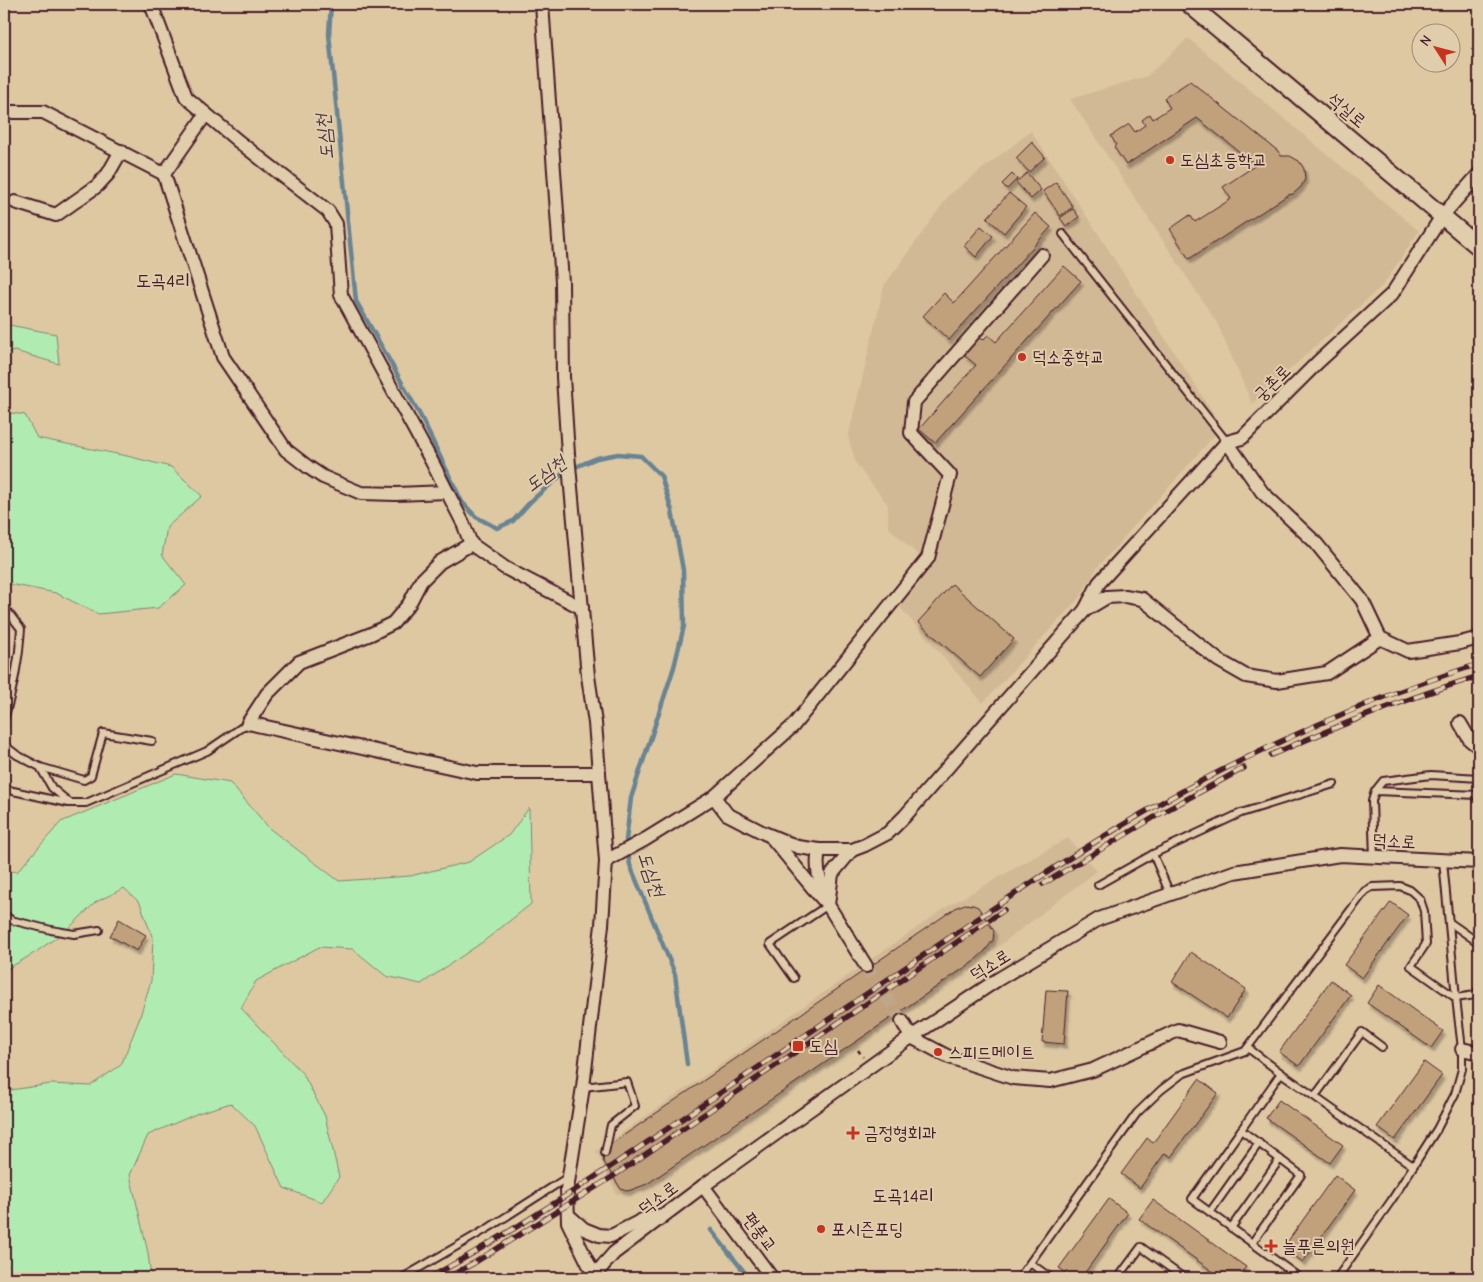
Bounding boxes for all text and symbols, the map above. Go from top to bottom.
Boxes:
north arrow [1410,22,1460,72]
text: N [1416,32,1435,49]
street label: 석실로 [1323,88,1370,132]
water label: 도심천 [311,111,338,161]
place label: 도심초등학교 [1180,150,1267,171]
marker: 도심초등학교 [1164,154,1176,166]
district label: 도곡4리 [135,270,191,292]
place label: 덕소중학교 [1032,347,1104,368]
marker: 덕소중학교 [1016,351,1028,363]
street label: 궁촌로 [1250,361,1295,406]
water label: 도심천 [521,450,572,496]
street label: 덕소로 [1372,830,1416,853]
water label: 도심천 [633,849,669,901]
street label: 덕소로 [966,945,1014,986]
place label: 도심 [809,1036,838,1057]
marker: 도심 [791,1039,805,1053]
place label: 스피드메이트 [948,1042,1035,1063]
marker: 스피드메이트 [932,1046,944,1058]
place label: 금정형회과 [864,1123,936,1144]
marker: 금정형회과 [846,1126,860,1140]
street label: 덕소로 [635,1177,682,1220]
district label: 도곡14리 [872,1185,934,1207]
street label: 편풍교 [738,1209,781,1256]
place label: 포시즌포딩 [831,1219,903,1240]
marker: 포시즌포딩 [815,1223,827,1235]
place label: 늘푸른의원 [1282,1236,1354,1257]
marker: 늘푸른의원 [1264,1239,1278,1253]

